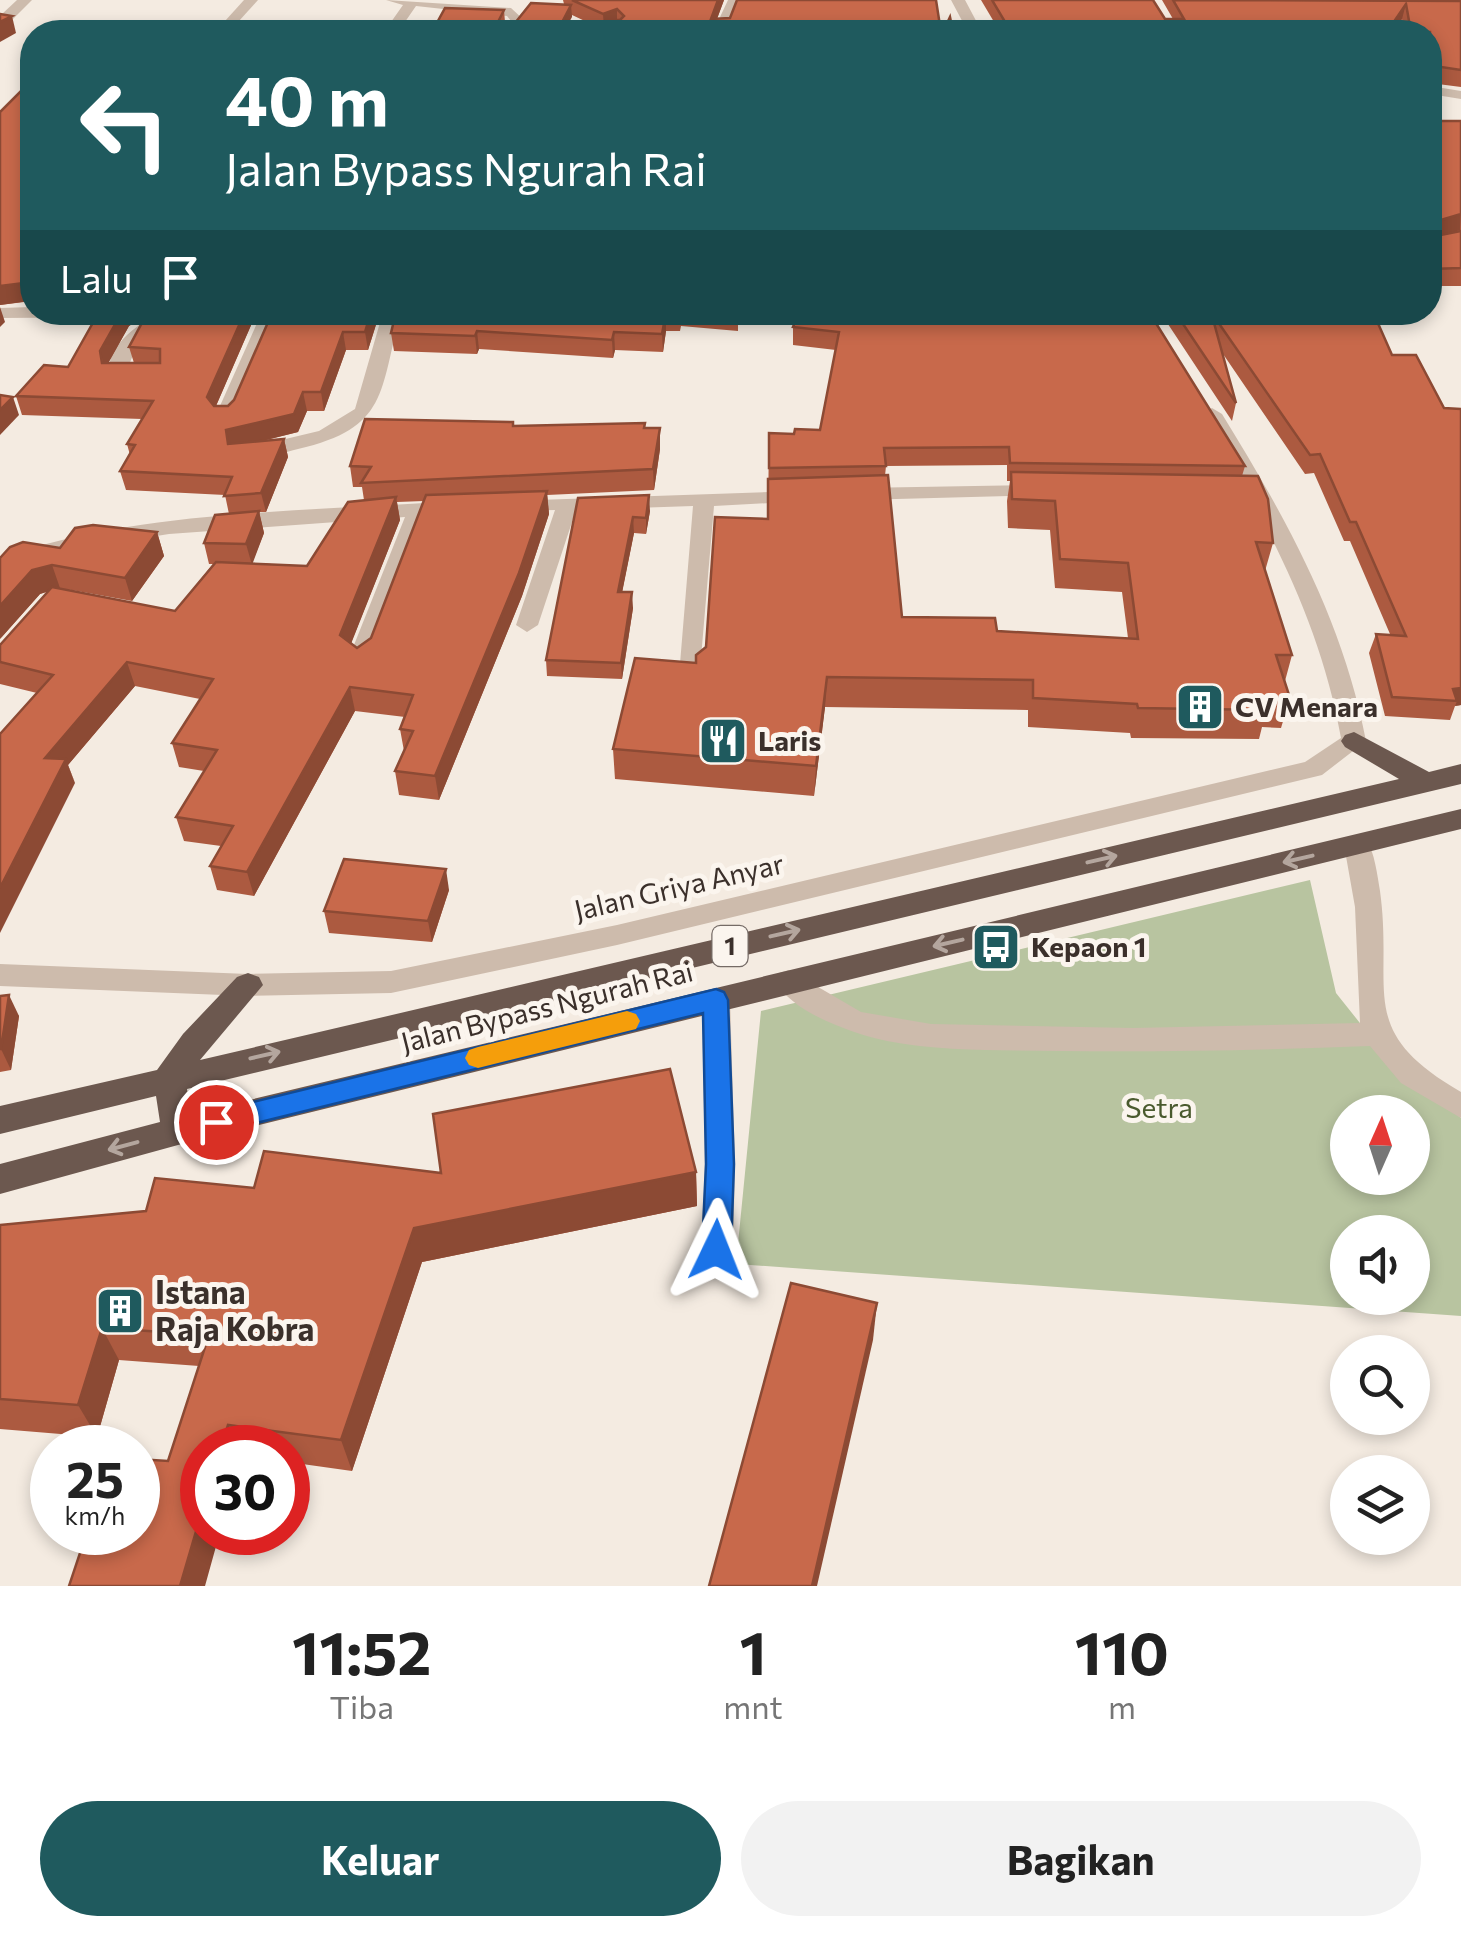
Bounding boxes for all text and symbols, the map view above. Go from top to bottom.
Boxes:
text: 40 m [225,55,389,140]
icon: left [60,60,190,190]
text: Jalan Bypass Ngurah Rai [225,140,707,195]
icon: arrive [153,250,208,305]
text: Lalu [60,254,133,301]
building icon: CV Menara [1174,681,1226,733]
place label: CV Menara [1235,689,1378,723]
restaurant icon: Laris [697,715,749,767]
place label: Laris [758,723,821,757]
street label: Jalan Griya Anyar [571,845,787,927]
one-way arrow [1085,849,1117,867]
one-way arrow [1283,851,1315,869]
bus stop icon: Kepaon 1 [970,921,1022,973]
one-way arrow [769,923,801,941]
road number: 1 [712,926,748,966]
place label: Kepaon 1 [1031,929,1146,963]
one-way arrow [933,935,965,953]
street label: Jalan Bypass Ngurah Rai [397,953,696,1059]
one-way arrow [248,1045,280,1063]
pin [174,1080,259,1165]
park label: Setra [1125,1090,1193,1124]
icon: arrive [189,1095,244,1150]
north arrow [1330,1095,1430,1195]
map controls [1330,1095,1430,1555]
one-way arrow [108,1138,139,1157]
position arrow [664,1198,768,1302]
button: sound [1330,1215,1430,1315]
place label: Istana Raja Kobra [155,1271,314,1348]
building icon: Istana Raja Kobra [94,1285,146,1337]
button: search [1330,1335,1430,1435]
speed limit sign: 30 [180,1425,310,1555]
text: 25 [66,1447,124,1508]
button: layers [1330,1455,1430,1555]
text: km/h [65,1500,125,1530]
text: 11:52 [292,1614,431,1687]
text: 1 [739,1614,767,1687]
text: 110 [1075,1614,1169,1687]
text: Tiba [329,1686,394,1726]
text: mnt [723,1686,783,1726]
text: m [1108,1686,1136,1726]
button: Keluar [40,1801,721,1916]
button: Bagikan [741,1801,1421,1916]

